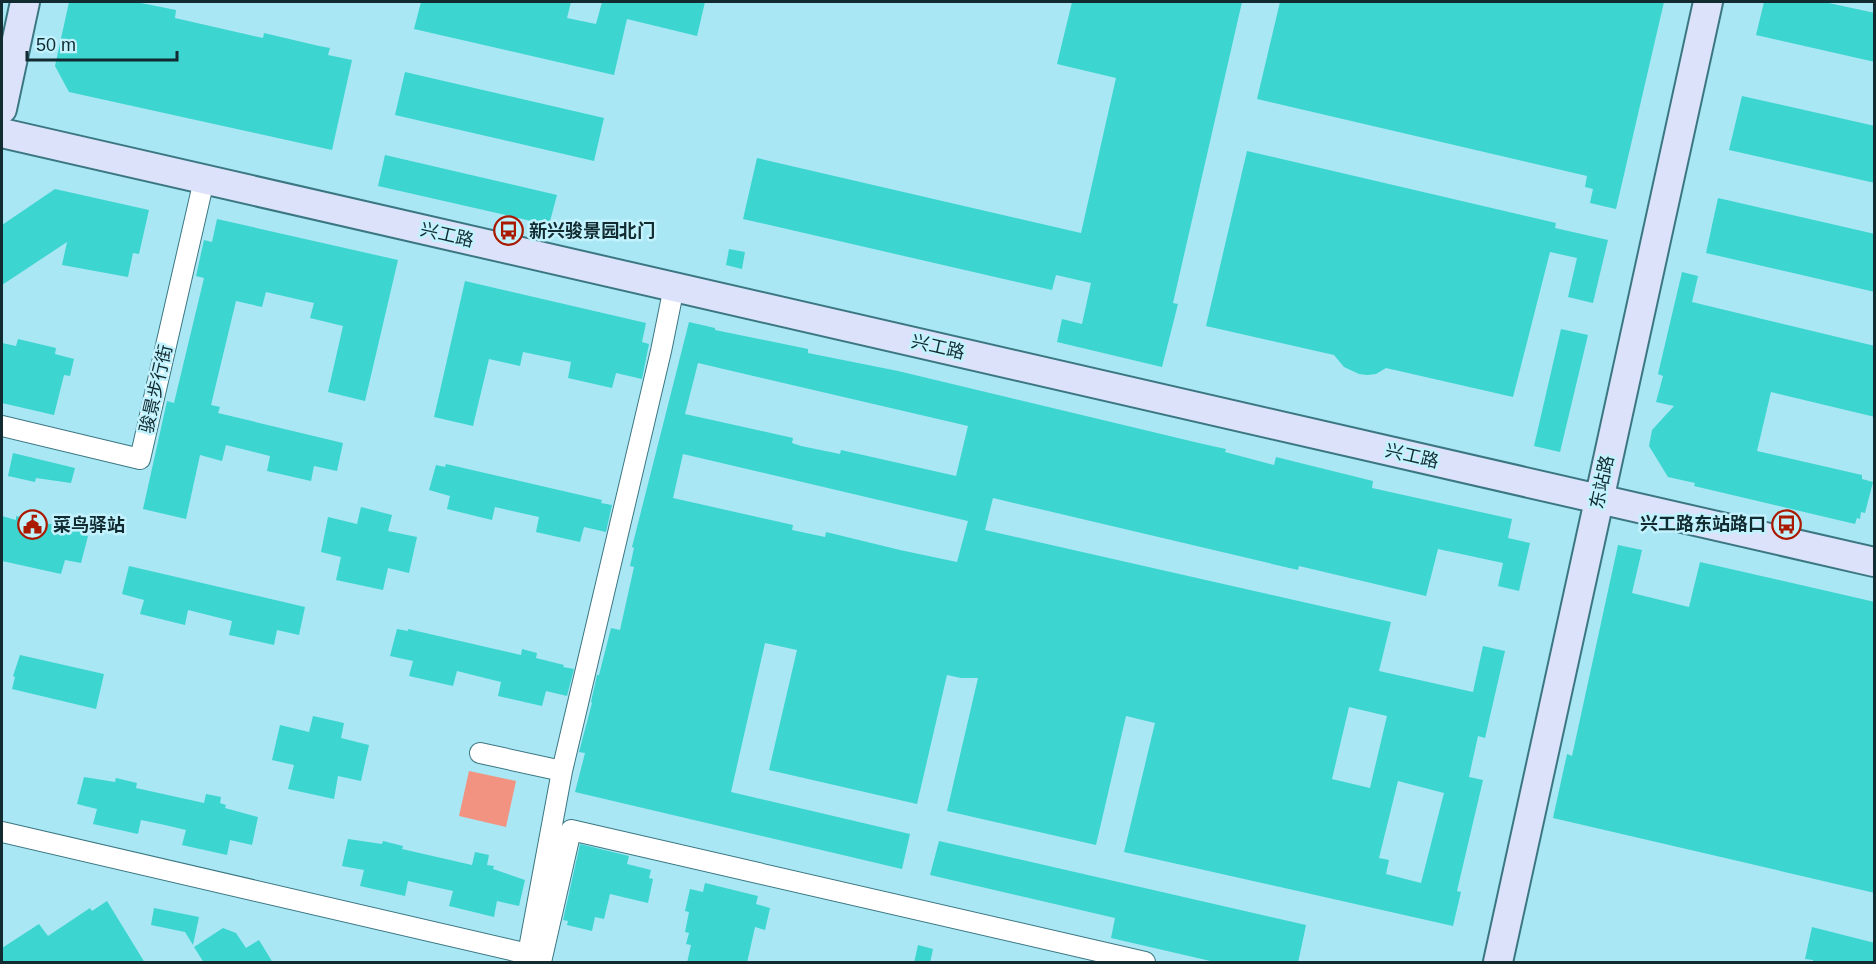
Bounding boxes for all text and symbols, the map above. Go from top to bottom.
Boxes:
scale bar [27,24,177,62]
text: 50 m [36,35,76,55]
bus stop icon: 新兴骏景园北门 [492,215,524,247]
street label: 兴工路 [418,219,476,251]
place label: 新兴骏景园北门 [529,221,655,241]
street label: 兴工路 [909,331,967,363]
street label: 骏景步行街 [136,343,176,435]
street label: 兴工路 [1383,440,1441,472]
street label: 东站路 [1587,454,1617,510]
bus stop icon: 兴工路东站路口 [1771,508,1803,540]
public building icon: 菜鸟驿站 [16,509,48,541]
place label: 兴工路东站路口 [1640,514,1766,534]
place label: 菜鸟驿站 [53,515,125,535]

